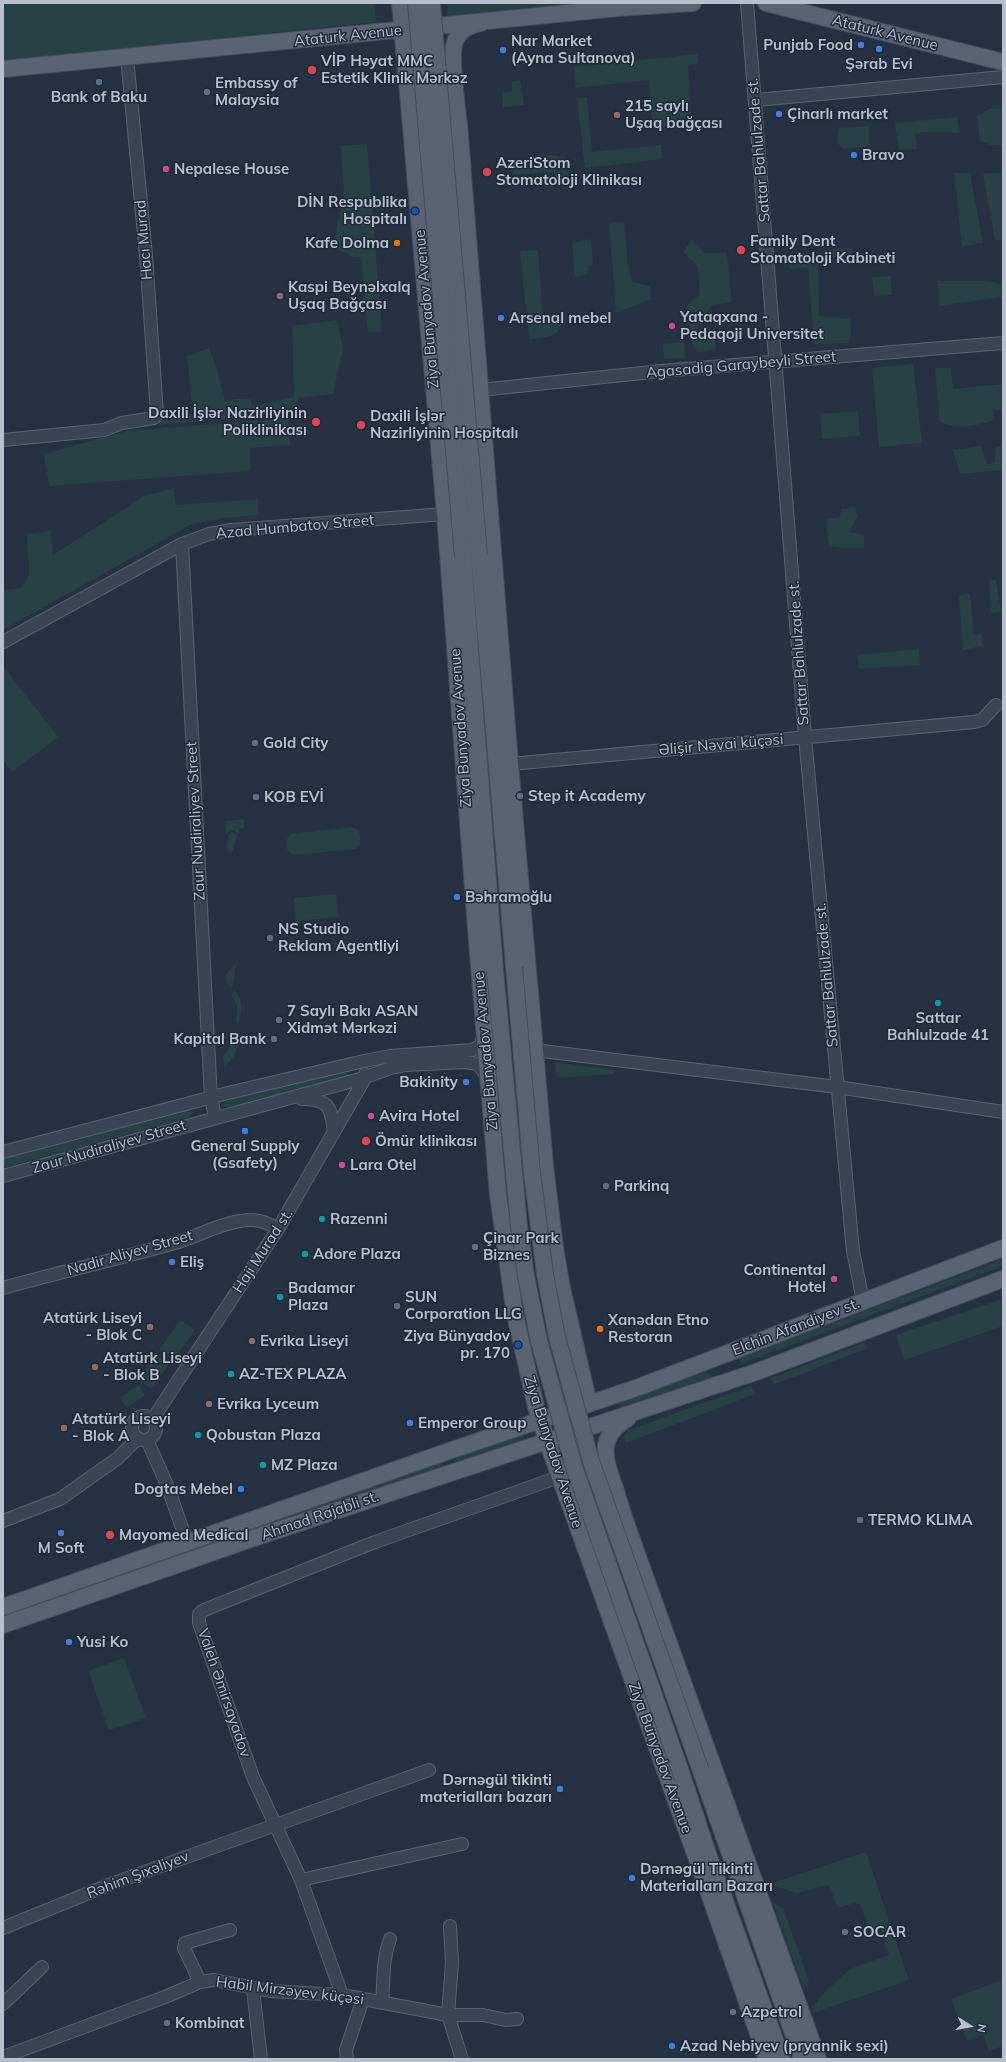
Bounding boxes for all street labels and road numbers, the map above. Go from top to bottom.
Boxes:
street label: Ataturk Avenue [830,11,940,55]
street label: Ataturk Avenue [293,21,403,51]
street label: Sattar Bahlulzade st. [744,77,774,223]
street label: Hacı Murad [132,199,156,281]
street label: Ziya Bunyadov Avenue [411,229,443,389]
street label: Agasadig Garaybeyli Street [645,348,837,382]
street label: Azad Humbatov Street [215,511,375,543]
street label: Sattar Bahlulzade st. [785,580,813,726]
street label: Ziya Bunyadov Avenue [446,648,476,808]
street label: Əlişir Nəvai küçəsi [658,731,784,759]
street label: Zaur Nudiraliyev Street [183,741,209,901]
street label: Sattar Bahlulzade st. [812,902,842,1048]
street label: Ziya Bunyadov Avenue [470,971,502,1131]
street label: Zaur Nudiraliyev Street [30,1116,188,1178]
street label: Haji Murad st. [229,1206,297,1296]
street label: Nadir Aliyev Street [65,1226,195,1280]
street label: Elchin Afandiyev st. [730,1294,862,1360]
street label: Ziya Bunyadov Avenue [520,1374,586,1530]
street label: Ahmad Rajabli st. [259,1487,381,1545]
street label: Valeh Əmirsayadov [194,1626,254,1760]
street label: Ziya Bunyadov Avenue [624,1680,696,1836]
street label: Rəhim Şıxəliyev [84,1847,192,1903]
street label: Habil Mirzəyev küçəsi [215,1973,365,2009]

